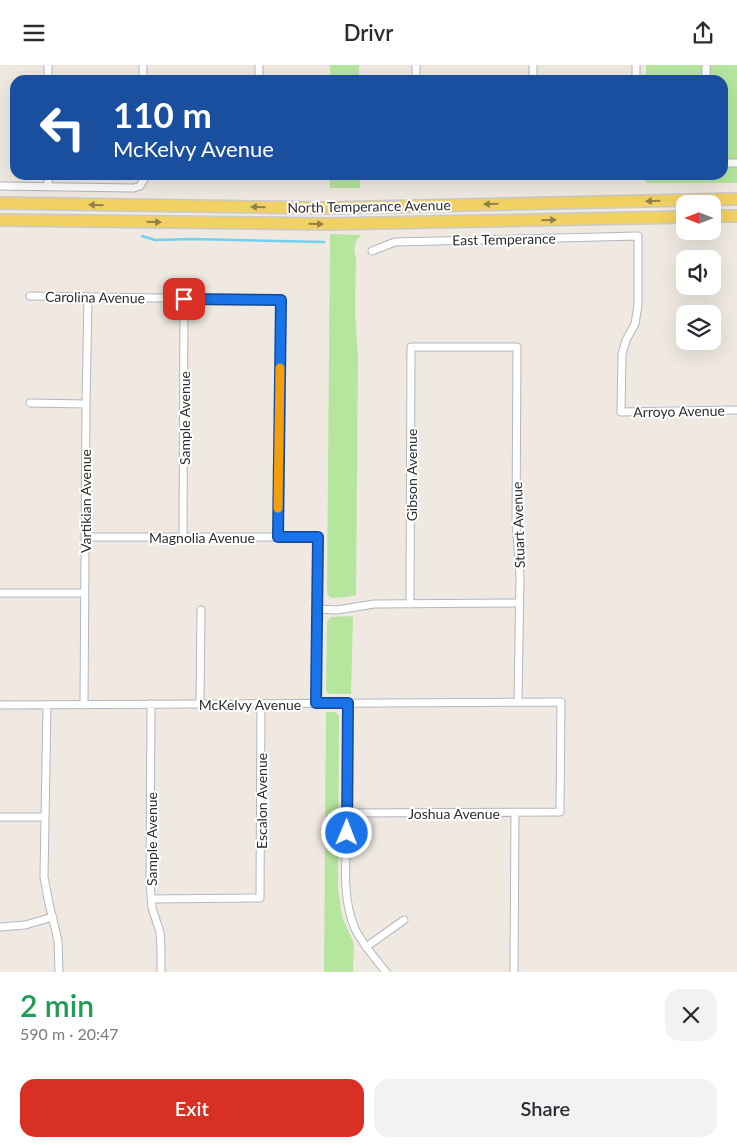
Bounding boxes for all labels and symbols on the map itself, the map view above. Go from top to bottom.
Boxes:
north arrow [676,195,721,240]
street label: North Temperance Avenue [287,196,451,216]
one-way arrow [645,197,661,205]
one-way arrow [88,200,104,208]
one-way arrow [483,200,499,208]
one-way arrow [250,203,266,211]
one-way arrow [541,215,557,223]
one-way arrow [146,218,162,226]
one-way arrow [308,220,324,228]
street label: East Temperance [452,230,556,248]
pin [163,278,205,320]
street label: Carolina Avenue [45,288,145,306]
street label: Sample Avenue [176,371,193,465]
street label: Arroyo Avenue [633,402,725,420]
street label: Gibson Avenue [403,429,420,521]
street label: Vartikian Avenue [77,449,94,553]
street label: Stuart Avenue [508,481,528,569]
street label: Magnolia Avenue [149,529,255,546]
street label: McKelvy Avenue [199,696,301,713]
street label: Escalon Avenue [253,753,270,849]
street label: Sample Avenue [143,792,160,886]
street label: Joshua Avenue [408,805,500,822]
position arrow [320,806,372,858]

